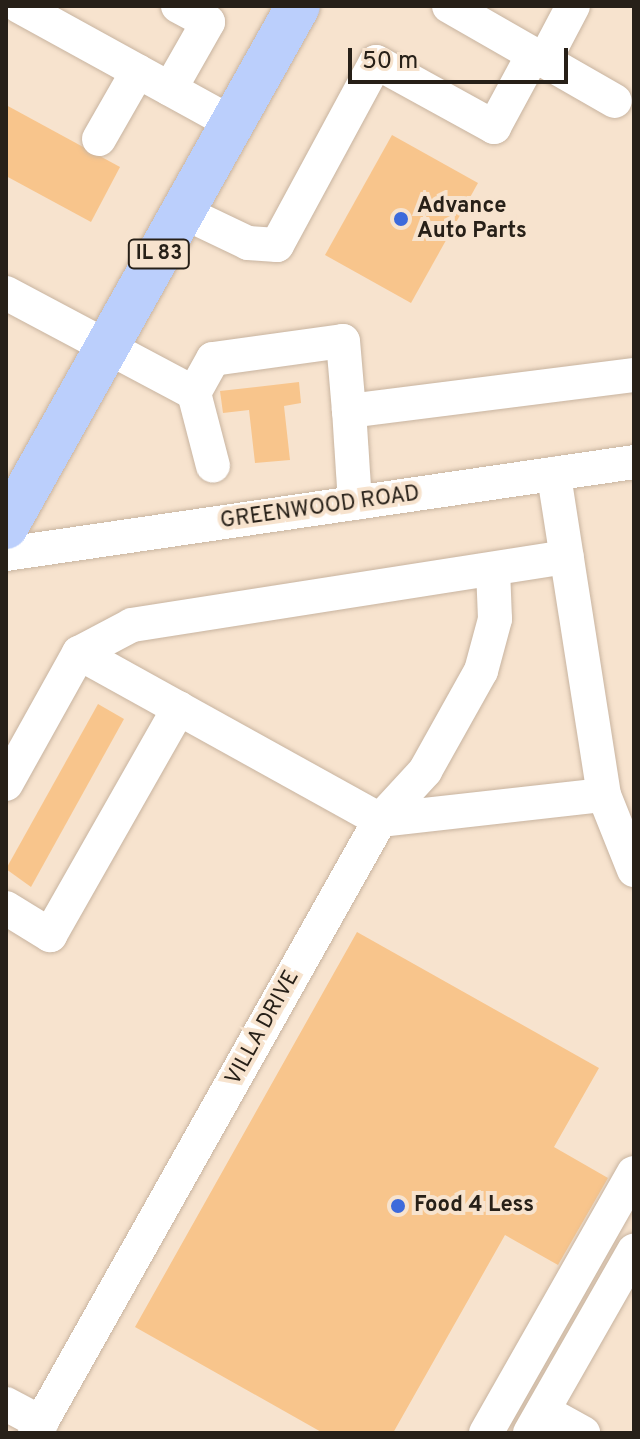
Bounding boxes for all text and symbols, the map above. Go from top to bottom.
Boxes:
scale bar [352,32,572,82]
text: 50 m [362,47,418,77]
place label: Advance Auto Parts [417,193,527,244]
marker: Advance Auto Parts [392,210,410,228]
road number: IL 83 [127,238,191,270]
street label: GREENWOOD ROAD [219,481,421,535]
street label: VILLA DRIVE [220,965,306,1091]
place label: Food 4 Less [414,1193,534,1219]
marker: Food 4 Less [389,1197,407,1215]

